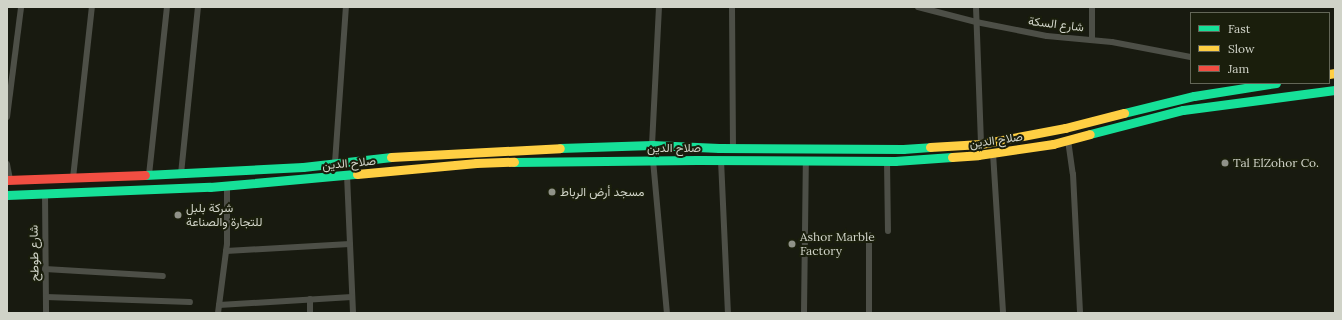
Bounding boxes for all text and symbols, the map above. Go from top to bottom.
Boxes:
legend [1190,12,1330,84]
street label: شارع السكة [1027,13,1085,35]
text: Fast [1228,21,1251,36]
text: Slow [1228,41,1255,56]
text: Jam [1228,61,1249,76]
street label: صلاح الدين [968,129,1024,151]
street label: صلاح الدين [647,141,701,155]
street label: صلاح الدين [322,153,376,173]
place label: Tal ElZohor Co. [1233,156,1319,170]
marker: Tal ElZohor Co. [1220,158,1230,168]
place label: مسجد أرض الرباط [560,185,644,199]
marker: مسجد أرض الرباط [547,187,557,197]
place label: شركة بلبل للتجارة والصناعة [186,201,262,229]
marker: شركة بلبل للتجارة والصناعة [173,210,183,220]
street label: شارع طوطح [26,225,42,281]
place label: Ashor Marble Factory [800,230,875,258]
marker: Ashor Marble Factory [787,239,797,249]

